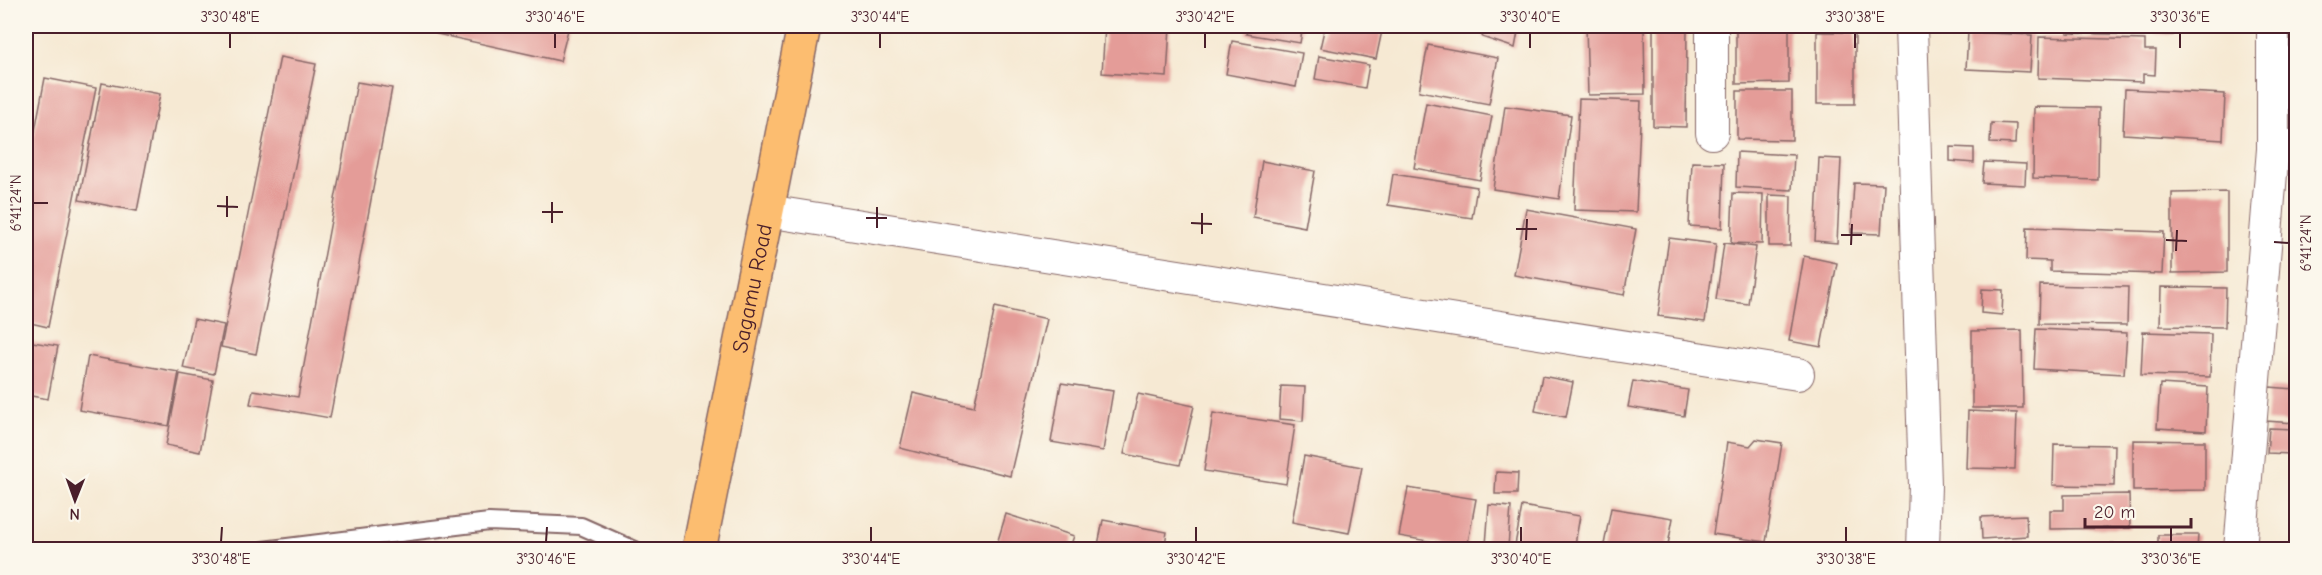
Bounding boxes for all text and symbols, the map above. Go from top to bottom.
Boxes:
text: 3°30'48"E [200,8,260,26]
text: 3°30'46"E [525,8,585,26]
text: 3°30'44"E [851,8,909,26]
text: 3°30'42"E [1175,8,1235,26]
text: 3°30'40"E [1500,8,1560,26]
text: 3°30'38"E [1825,8,1885,26]
text: 3°30'36"E [2150,8,2210,26]
text: 6°41'24"N [7,174,25,232]
text: 6°41'24"N [2297,214,2315,272]
street label: Sagamu Road [727,222,778,355]
north arrow [45,470,105,530]
scale bar [2085,491,2192,529]
text: 20 m [2094,502,2135,523]
text: N [69,505,80,523]
text: 3°30'48"E [191,550,251,568]
text: 3°30'46"E [516,550,576,568]
text: 3°30'44"E [842,550,900,568]
text: 3°30'42"E [1166,550,1226,568]
text: 3°30'40"E [1491,550,1551,568]
text: 3°30'38"E [1816,550,1876,568]
text: 3°30'36"E [2141,550,2201,568]

